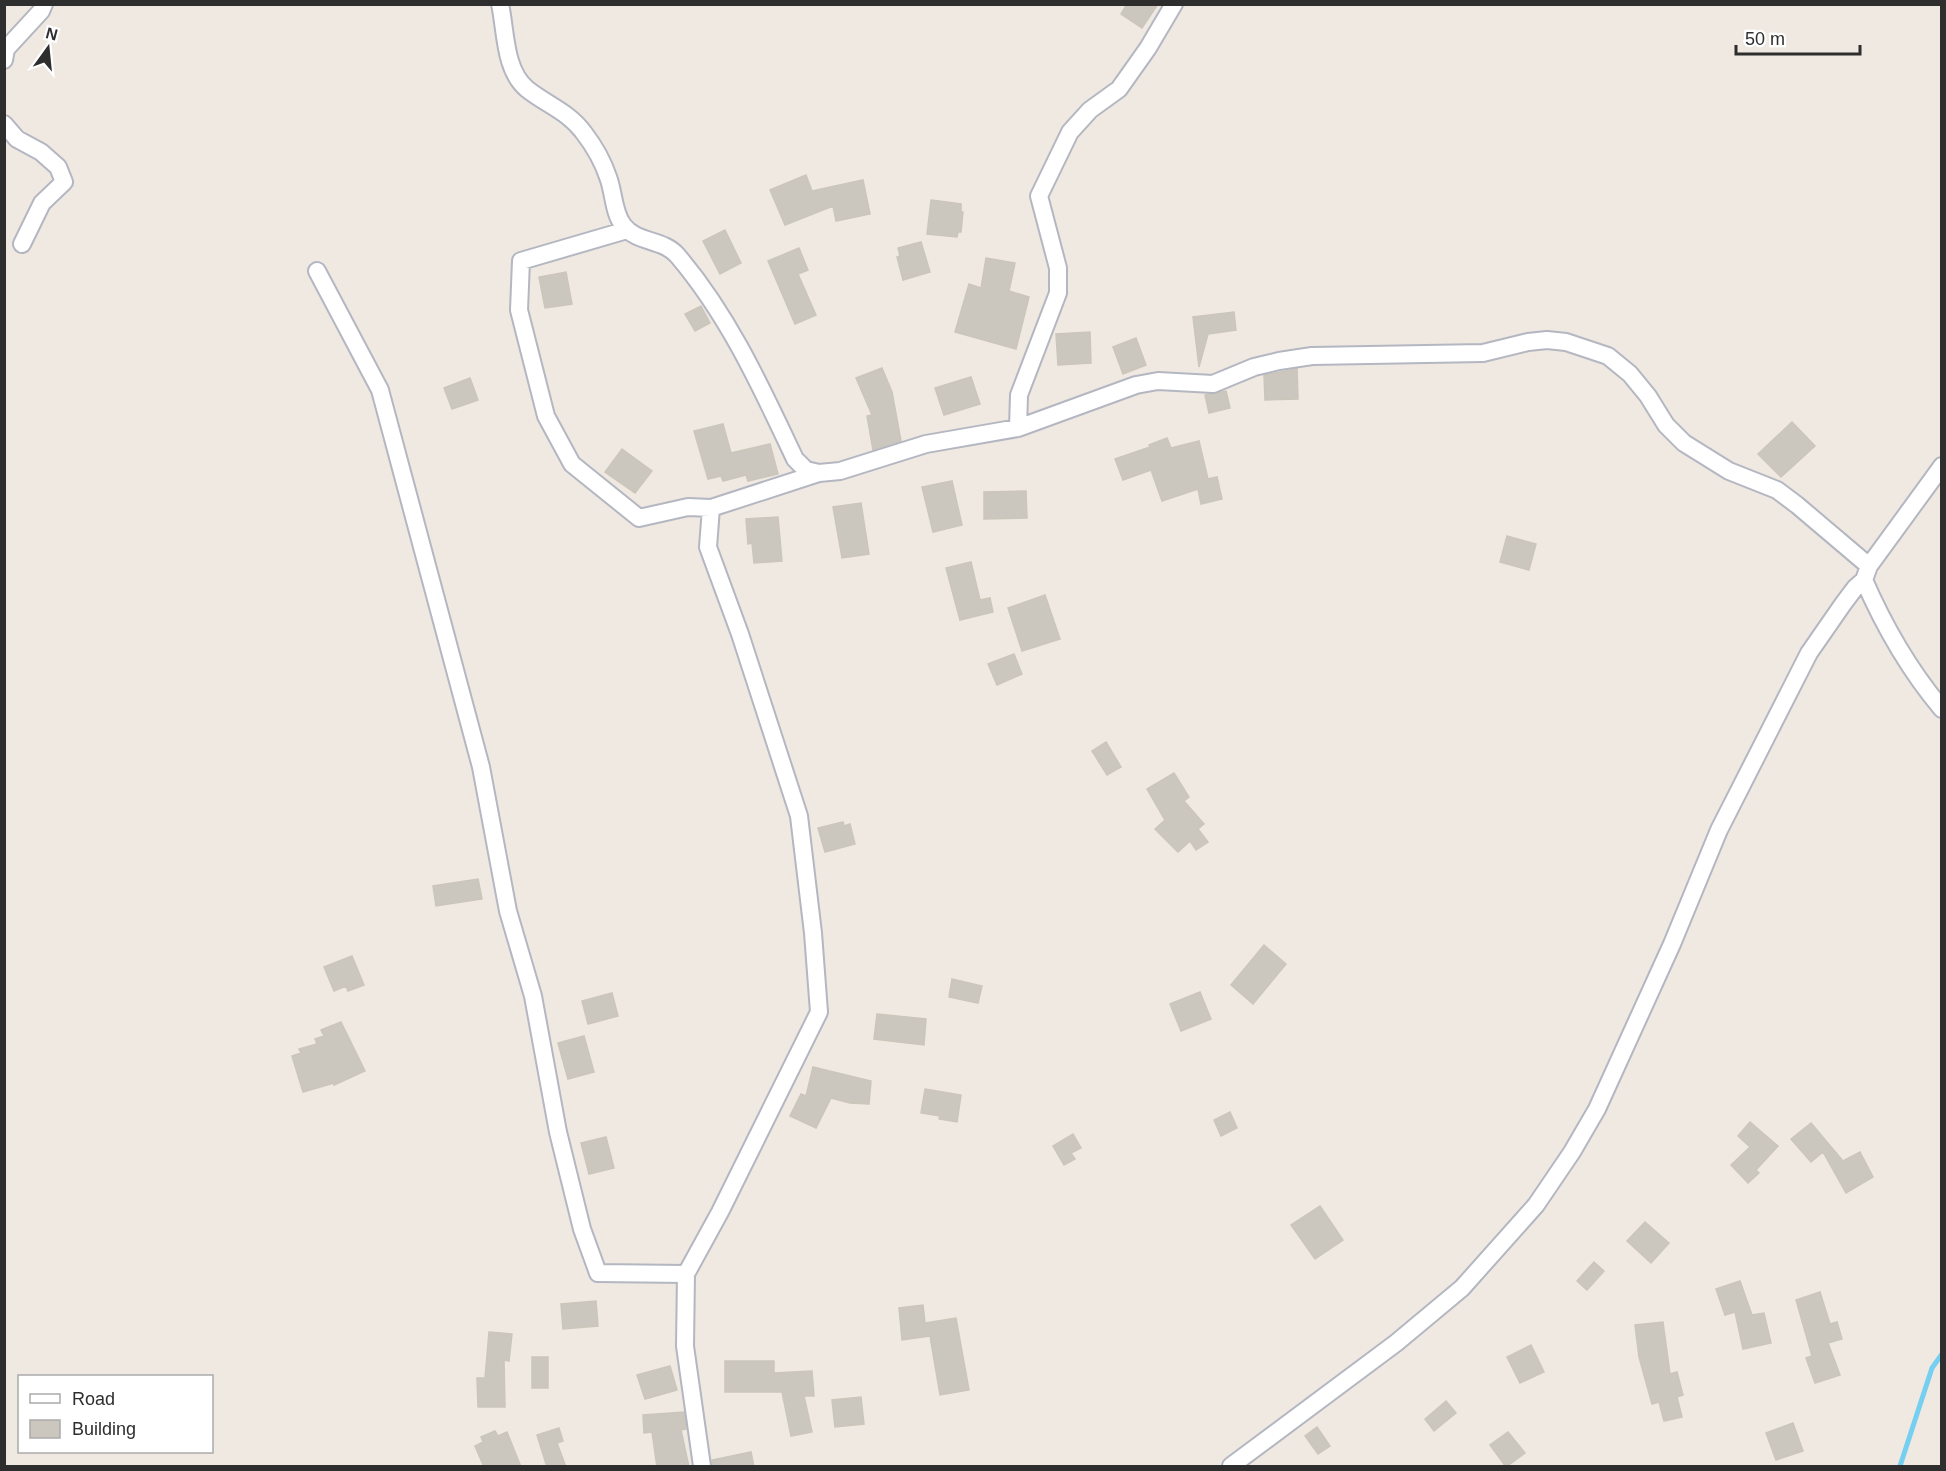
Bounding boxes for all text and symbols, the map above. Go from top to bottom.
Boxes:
north arrow [18,18,78,78]
scale bar [1736,18,1860,56]
text: N [44,24,60,44]
text: 50 m [1745,29,1785,49]
legend [18,1375,213,1453]
text: Road [72,1389,115,1409]
text: Building [72,1419,136,1439]

